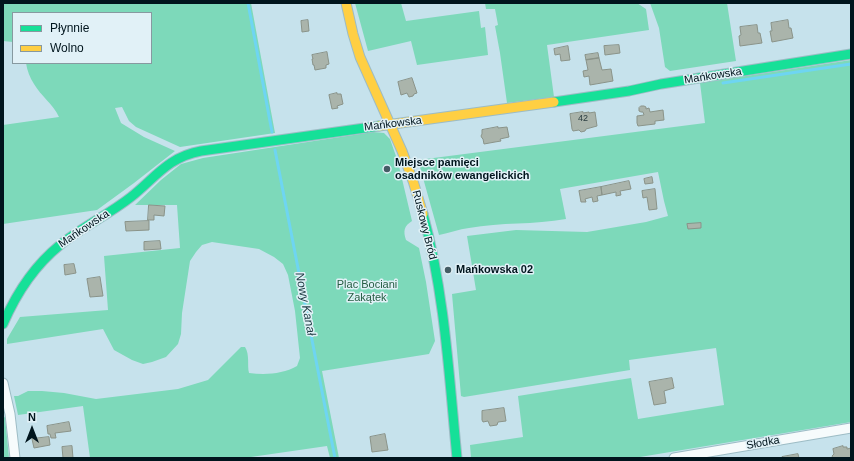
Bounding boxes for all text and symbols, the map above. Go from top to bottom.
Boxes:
legend [12,12,152,64]
text: Płynnie [50,21,89,35]
text: Wolno [50,41,84,55]
street label: Mańkowska [683,65,743,87]
street label: Mańkowska [363,114,423,134]
house number: 42 [578,114,588,124]
place label: Miejsce pamięci osadników ewangelickich [395,156,529,182]
marker: Miejsce pamięci osadników ewangelickich [382,164,392,174]
street label: Ruskowy Bród [409,189,439,261]
street label: Mańkowska [56,207,112,251]
place label: Mańkowska 02 [456,263,533,277]
marker: Mańkowska 02 [443,265,453,275]
water label: Nowy Kanał [292,271,318,337]
park label: Plac Bociani Zakątek [337,278,397,304]
north arrow [12,409,52,449]
text: N [28,411,36,423]
street label: Słodka [745,434,781,452]

